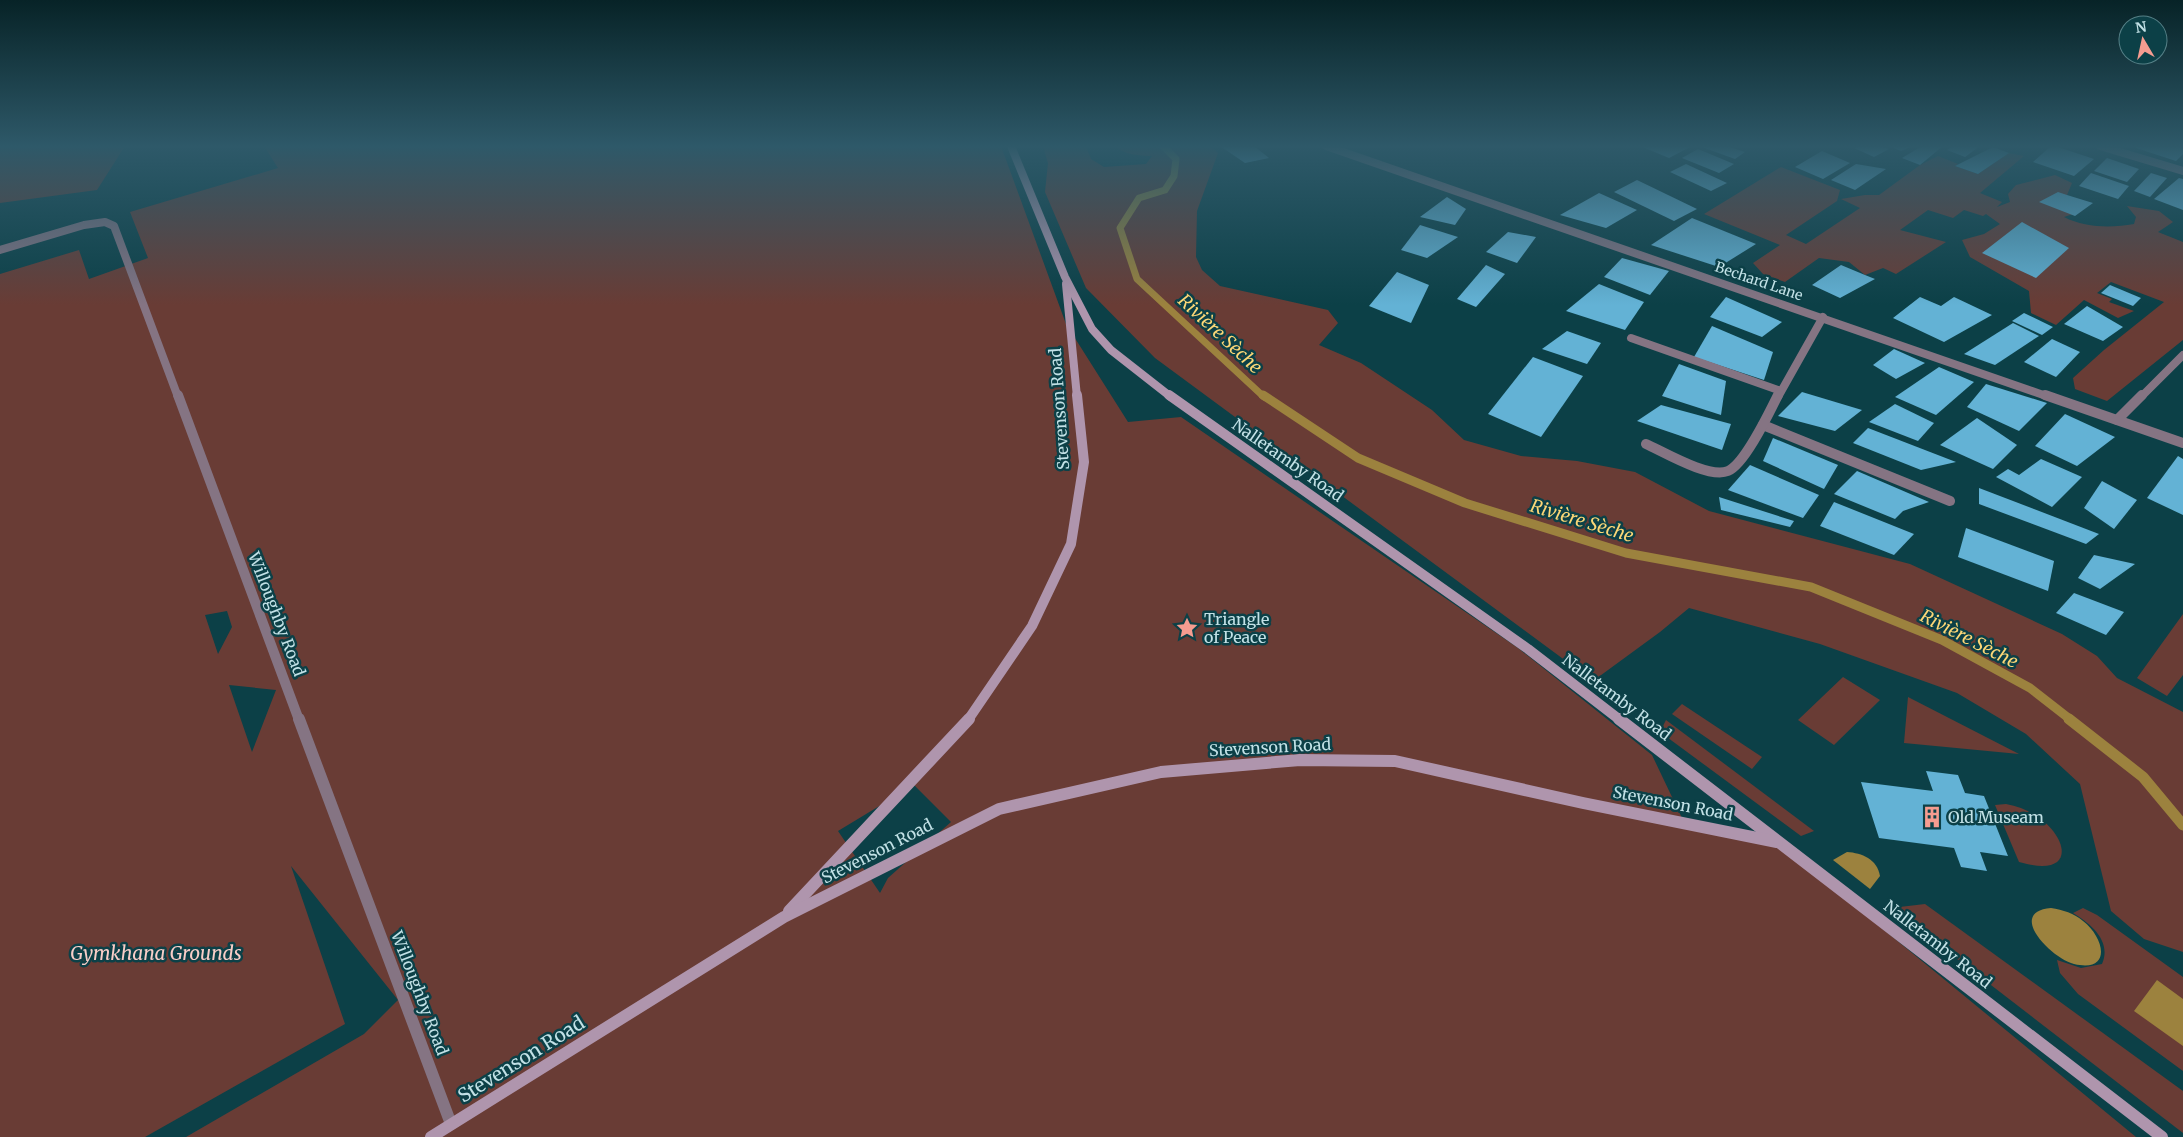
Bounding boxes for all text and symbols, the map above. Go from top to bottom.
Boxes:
north arrow [2118,15,2168,65]
text: N [2134,17,2148,37]
street label: Bechard Lane [1713,258,1805,304]
water label: Rivière Sèche [1173,289,1267,379]
street label: Stevenson Road [1045,347,1073,471]
street label: Nalletamby Road [1229,414,1348,506]
water label: Rivière Sèche [1528,494,1637,547]
street label: Willoughby Road [244,548,310,679]
water label: Rivière Sèche [1916,604,2022,673]
place label: Triangle of Peace [1204,609,1269,647]
place icon: Triangle of Peace [1174,615,1200,641]
street label: Nalletamby Road [1559,650,1676,745]
street label: Stevenson Road [1208,734,1332,760]
street label: Stevenson Road [1611,782,1735,825]
building icon: Old Museam [1919,804,1945,830]
place label: Old Museam [1948,807,2044,827]
street label: Stevenson Road [818,814,936,888]
street label: Nalletamby Road [1880,896,1996,992]
street label: Willoughby Road [387,927,453,1058]
park label: Gymkhana Grounds [70,941,242,965]
street label: Stevenson Road [453,1010,589,1108]

